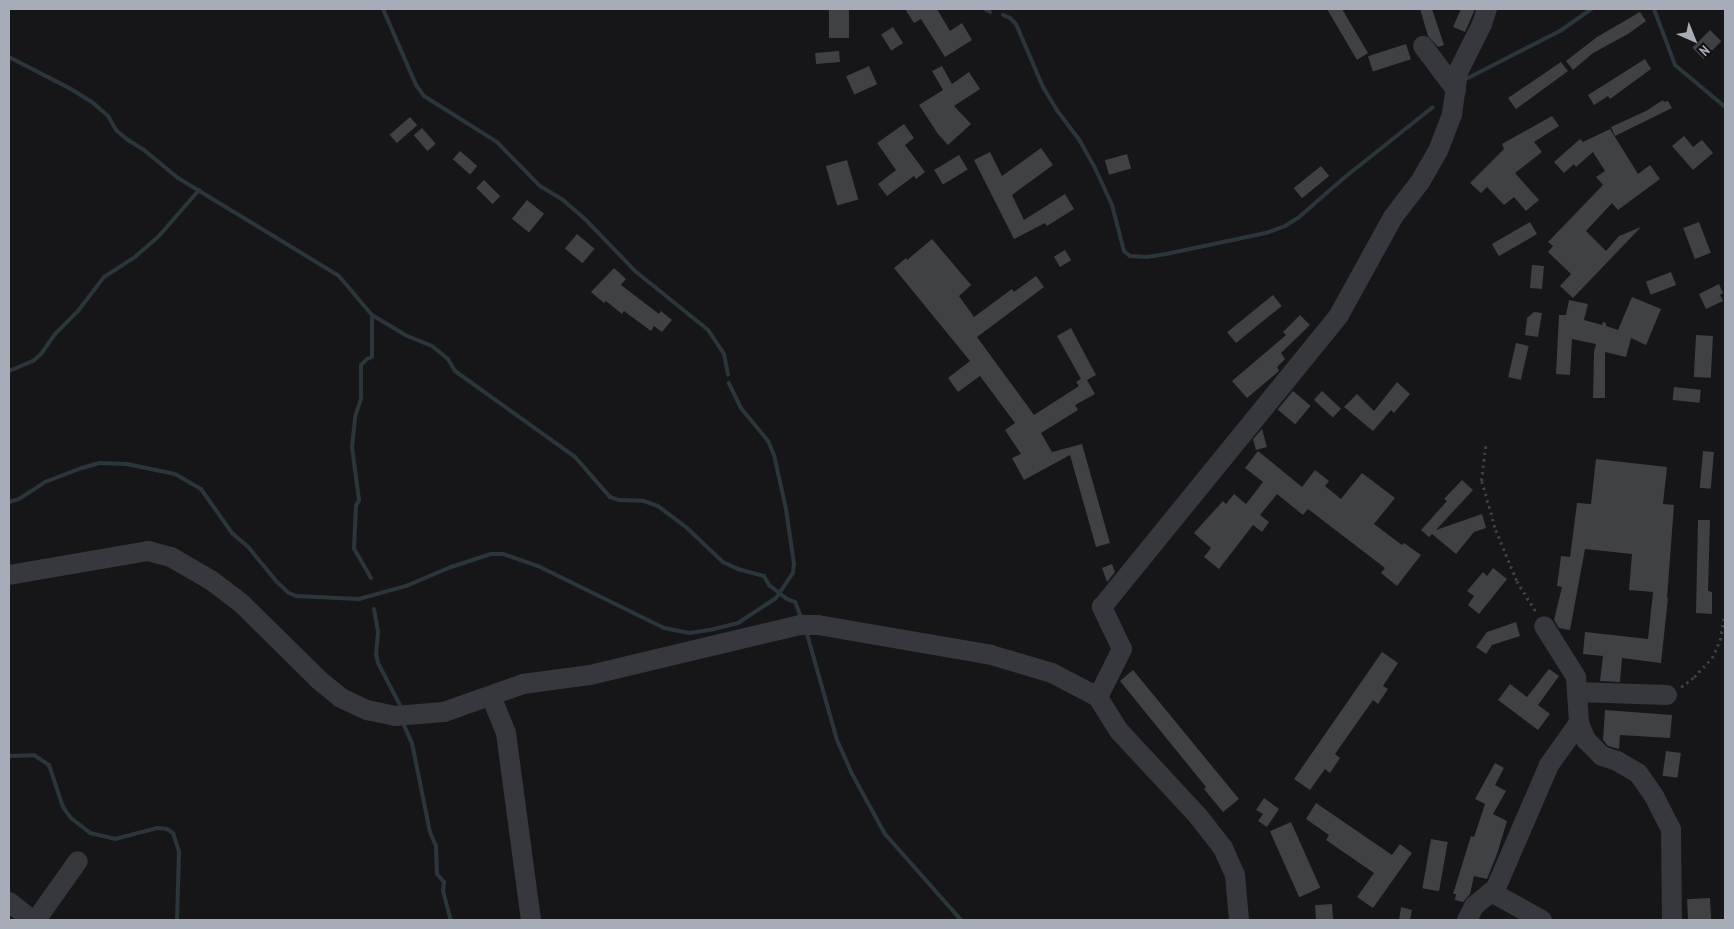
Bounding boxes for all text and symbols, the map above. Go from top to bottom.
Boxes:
north arrow [1669,15,1719,65]
text: N [1695,42,1713,60]

